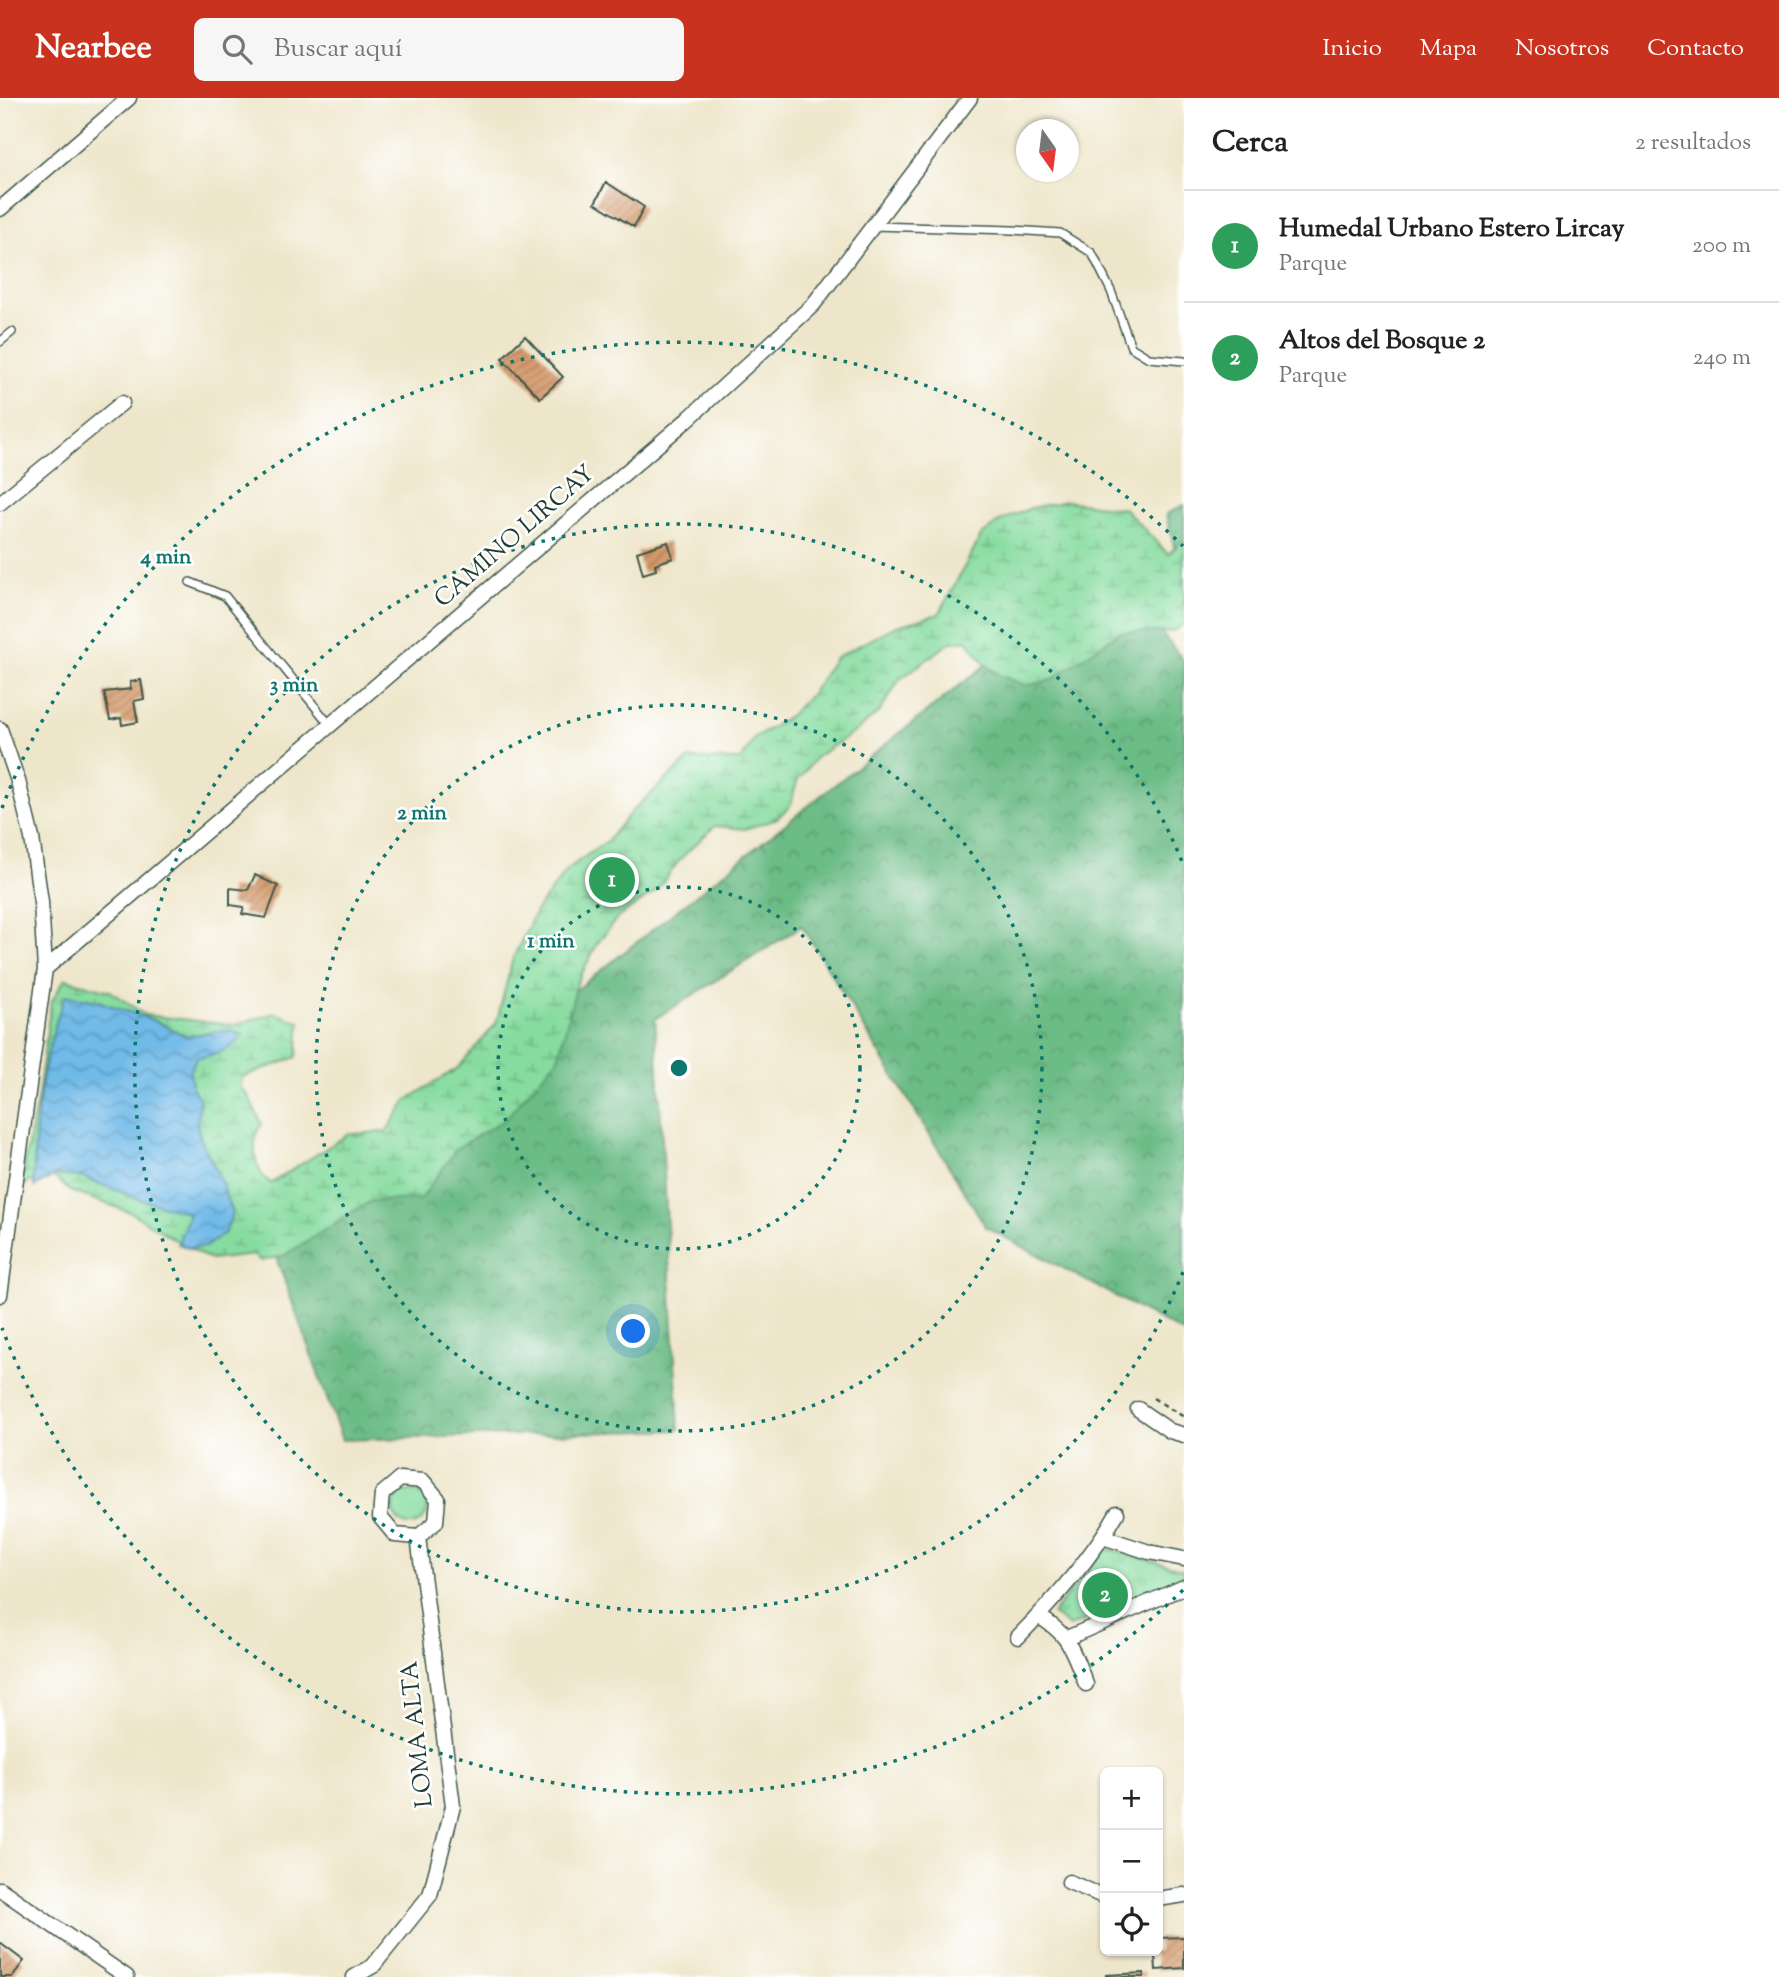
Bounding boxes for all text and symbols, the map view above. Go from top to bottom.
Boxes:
search box [194,18,684,81]
text: Nearbee [35,25,152,73]
icon: search [218,30,256,68]
text: Buscar aquí [274,31,402,68]
text: Inicio [1322,32,1382,66]
text: Mapa [1420,32,1477,66]
text: Nosotros [1515,32,1609,66]
text: Contacto [1647,32,1744,66]
north arrow [1016,119,1079,182]
text: Cerca [1212,122,1288,165]
text: 2 resultados [1635,127,1751,160]
text: Humedal Urbano Estero Lircay [1279,211,1625,248]
text: 1 [1231,230,1239,263]
text: 200 m [1692,230,1751,263]
text: Parque [1279,248,1347,281]
text: Altos del Bosque 2 [1279,323,1485,360]
text: 2 [1230,342,1240,375]
text: 240 m [1693,342,1751,375]
text: Parque [1279,360,1347,393]
street label: CAMINO LIRCAY [427,458,603,616]
text: 4 min [140,543,192,573]
text: 3 min [270,671,319,701]
text: 2 min [397,799,448,829]
pin: 1 [589,854,635,906]
text: 1 min [527,927,575,957]
centre of rings [667,1056,691,1080]
your location [616,1314,650,1348]
pin: 2 [1082,1569,1128,1621]
street label: LOMA ALTA [393,1658,443,1809]
map controls [1100,1767,1163,1956]
button: + [1100,1767,1163,1830]
button: − [1100,1830,1163,1893]
button: locate [1100,1893,1163,1956]

